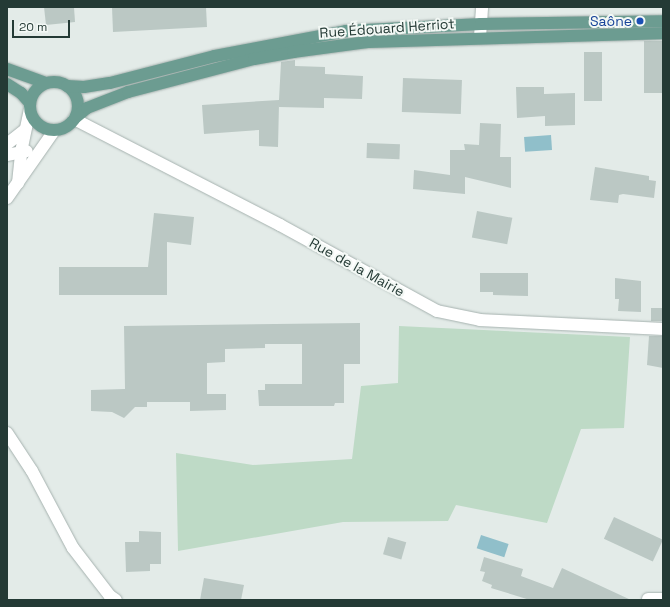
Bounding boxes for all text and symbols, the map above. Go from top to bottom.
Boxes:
scale bar [14,12,72,38]
place label: Saône [590,13,632,29]
street label: Rue Édouard Herriot [319,15,455,41]
marker: Saône [635,16,645,26]
text: 20 m [19,19,47,35]
street label: Rue de la Mairie [307,234,407,300]

